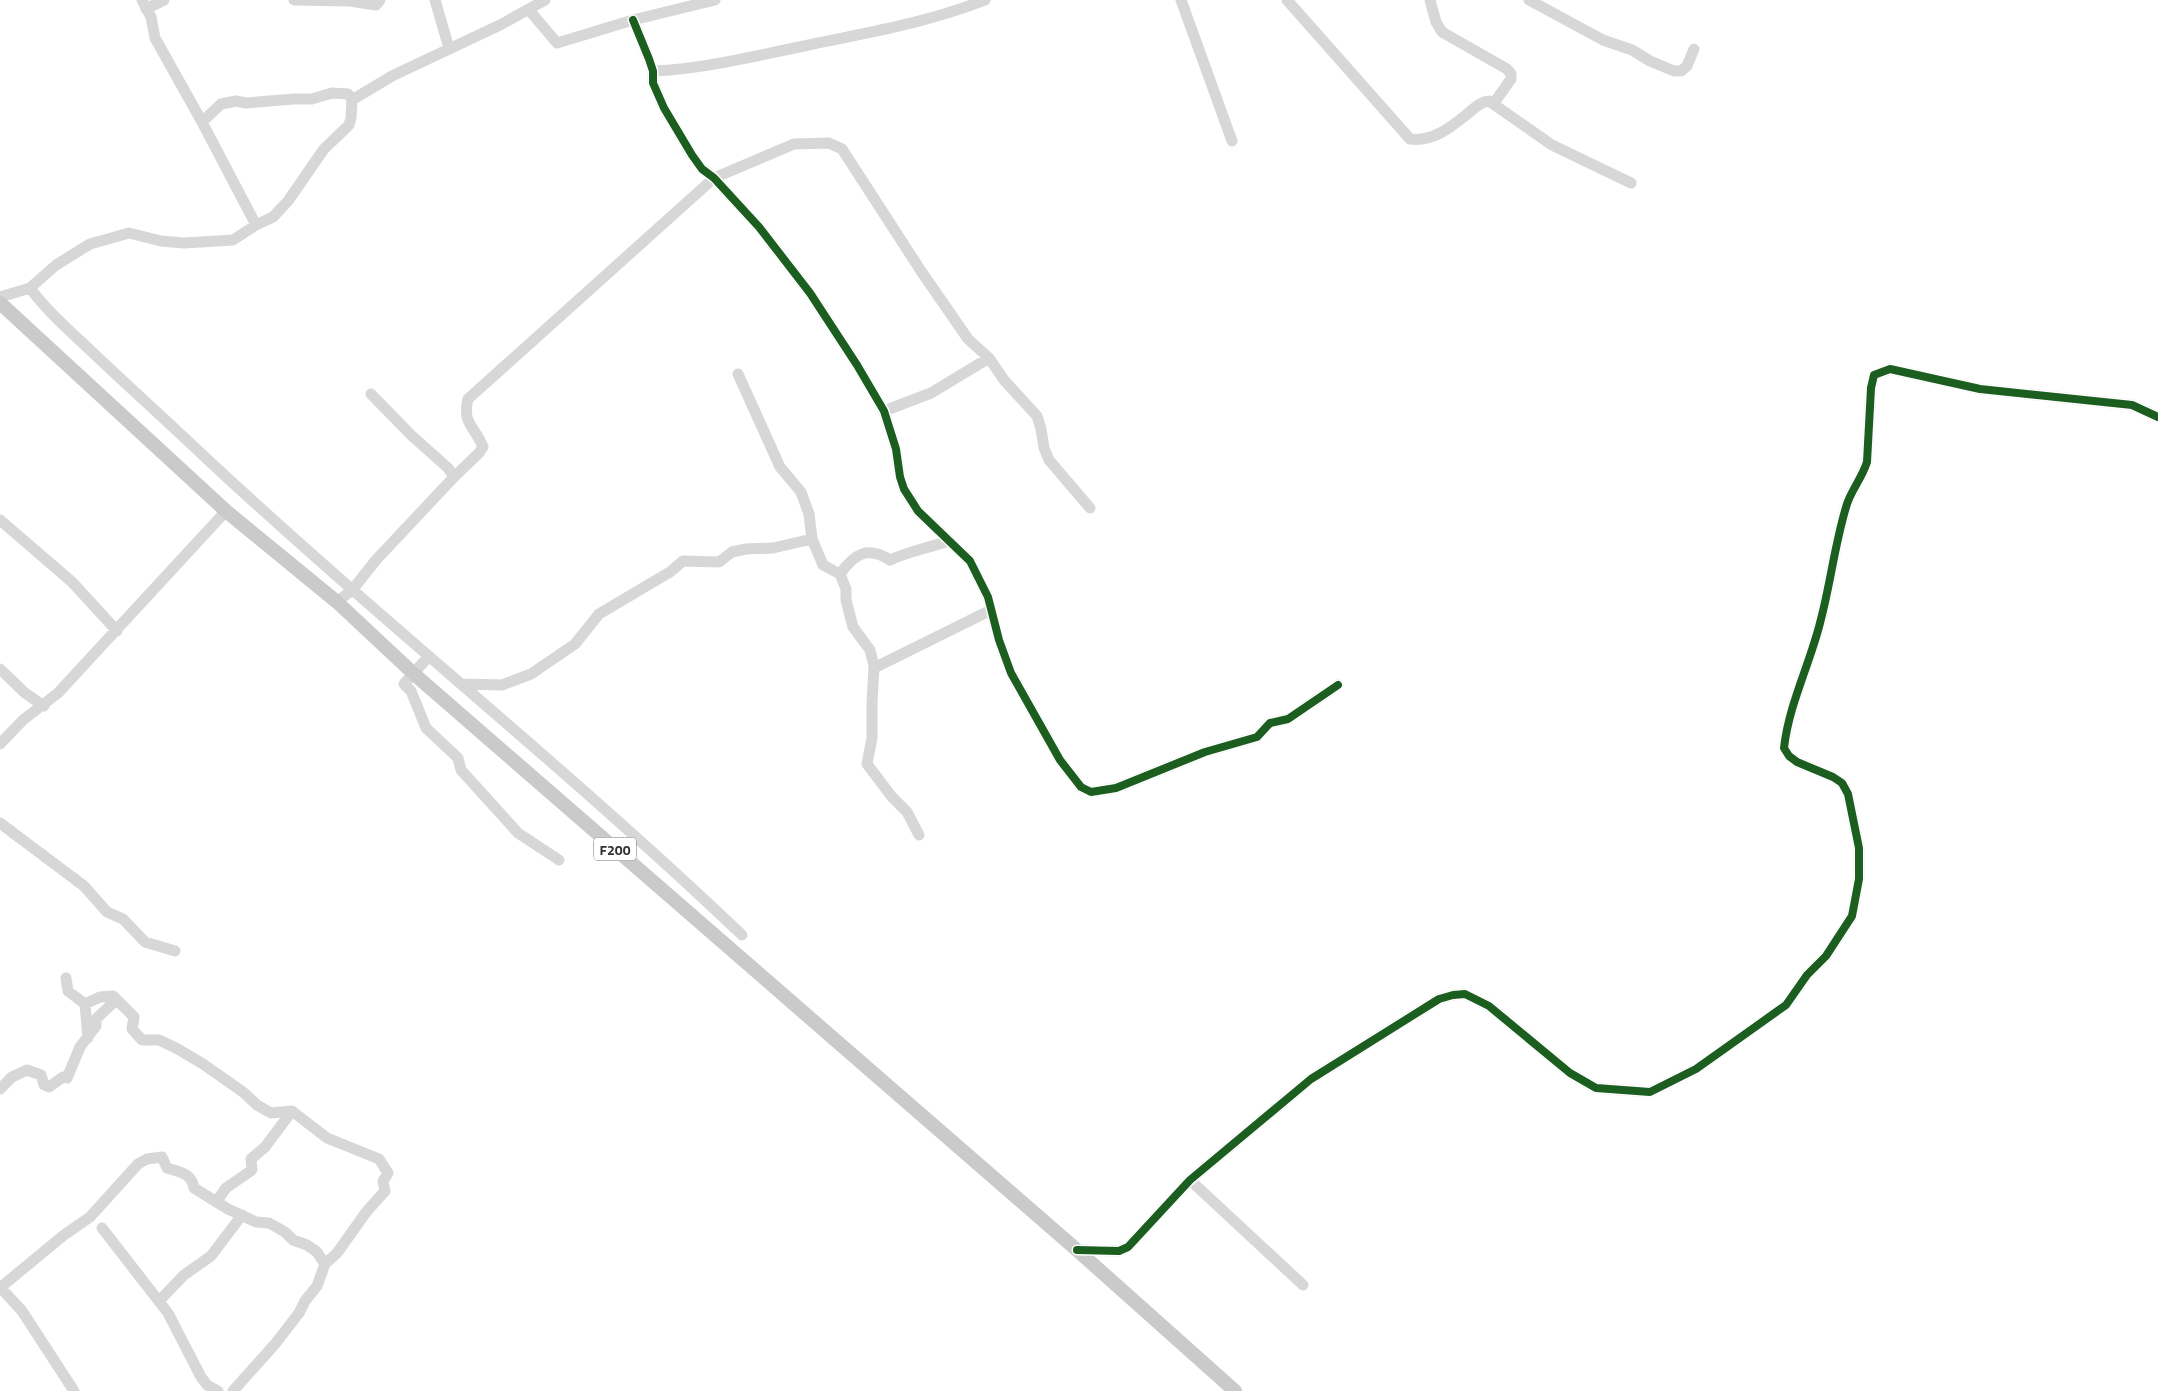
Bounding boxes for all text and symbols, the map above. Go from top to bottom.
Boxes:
road number: F200 [594,838,636,861]

